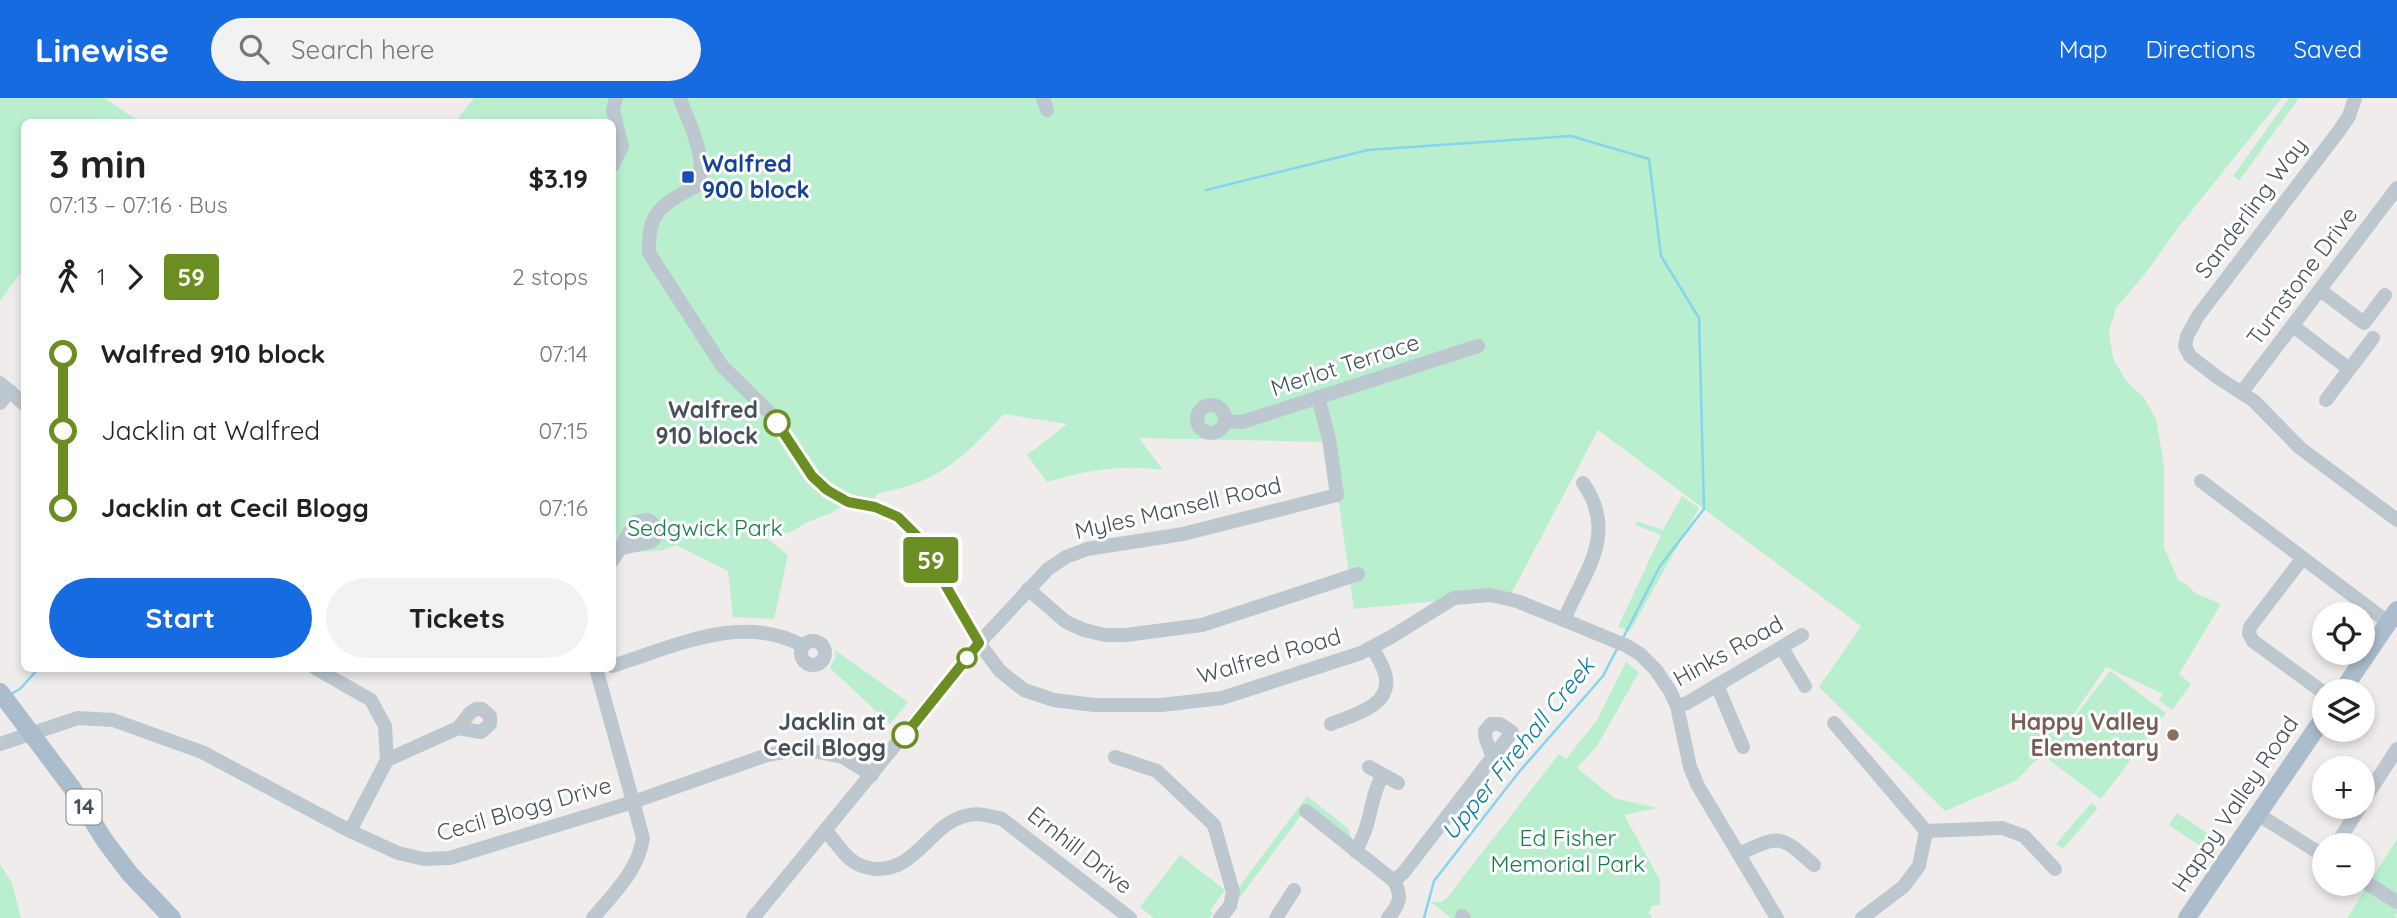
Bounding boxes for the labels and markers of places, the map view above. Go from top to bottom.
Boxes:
place label: Walfred 900 block [702,149,810,204]
marker: Walfred 900 block [680,169,696,185]
place label: Walfred 910 block [656,395,758,450]
marker: Walfred 910 block [764,410,790,436]
unlabelled marker [957,648,977,668]
place label: Jacklin at Cecil Blogg [763,707,886,762]
place label: Happy Valley Elementary [2010,707,2159,762]
marker: Jacklin at Cecil Blogg [892,722,918,748]
marker: Happy Valley Elementary [2165,727,2181,743]

